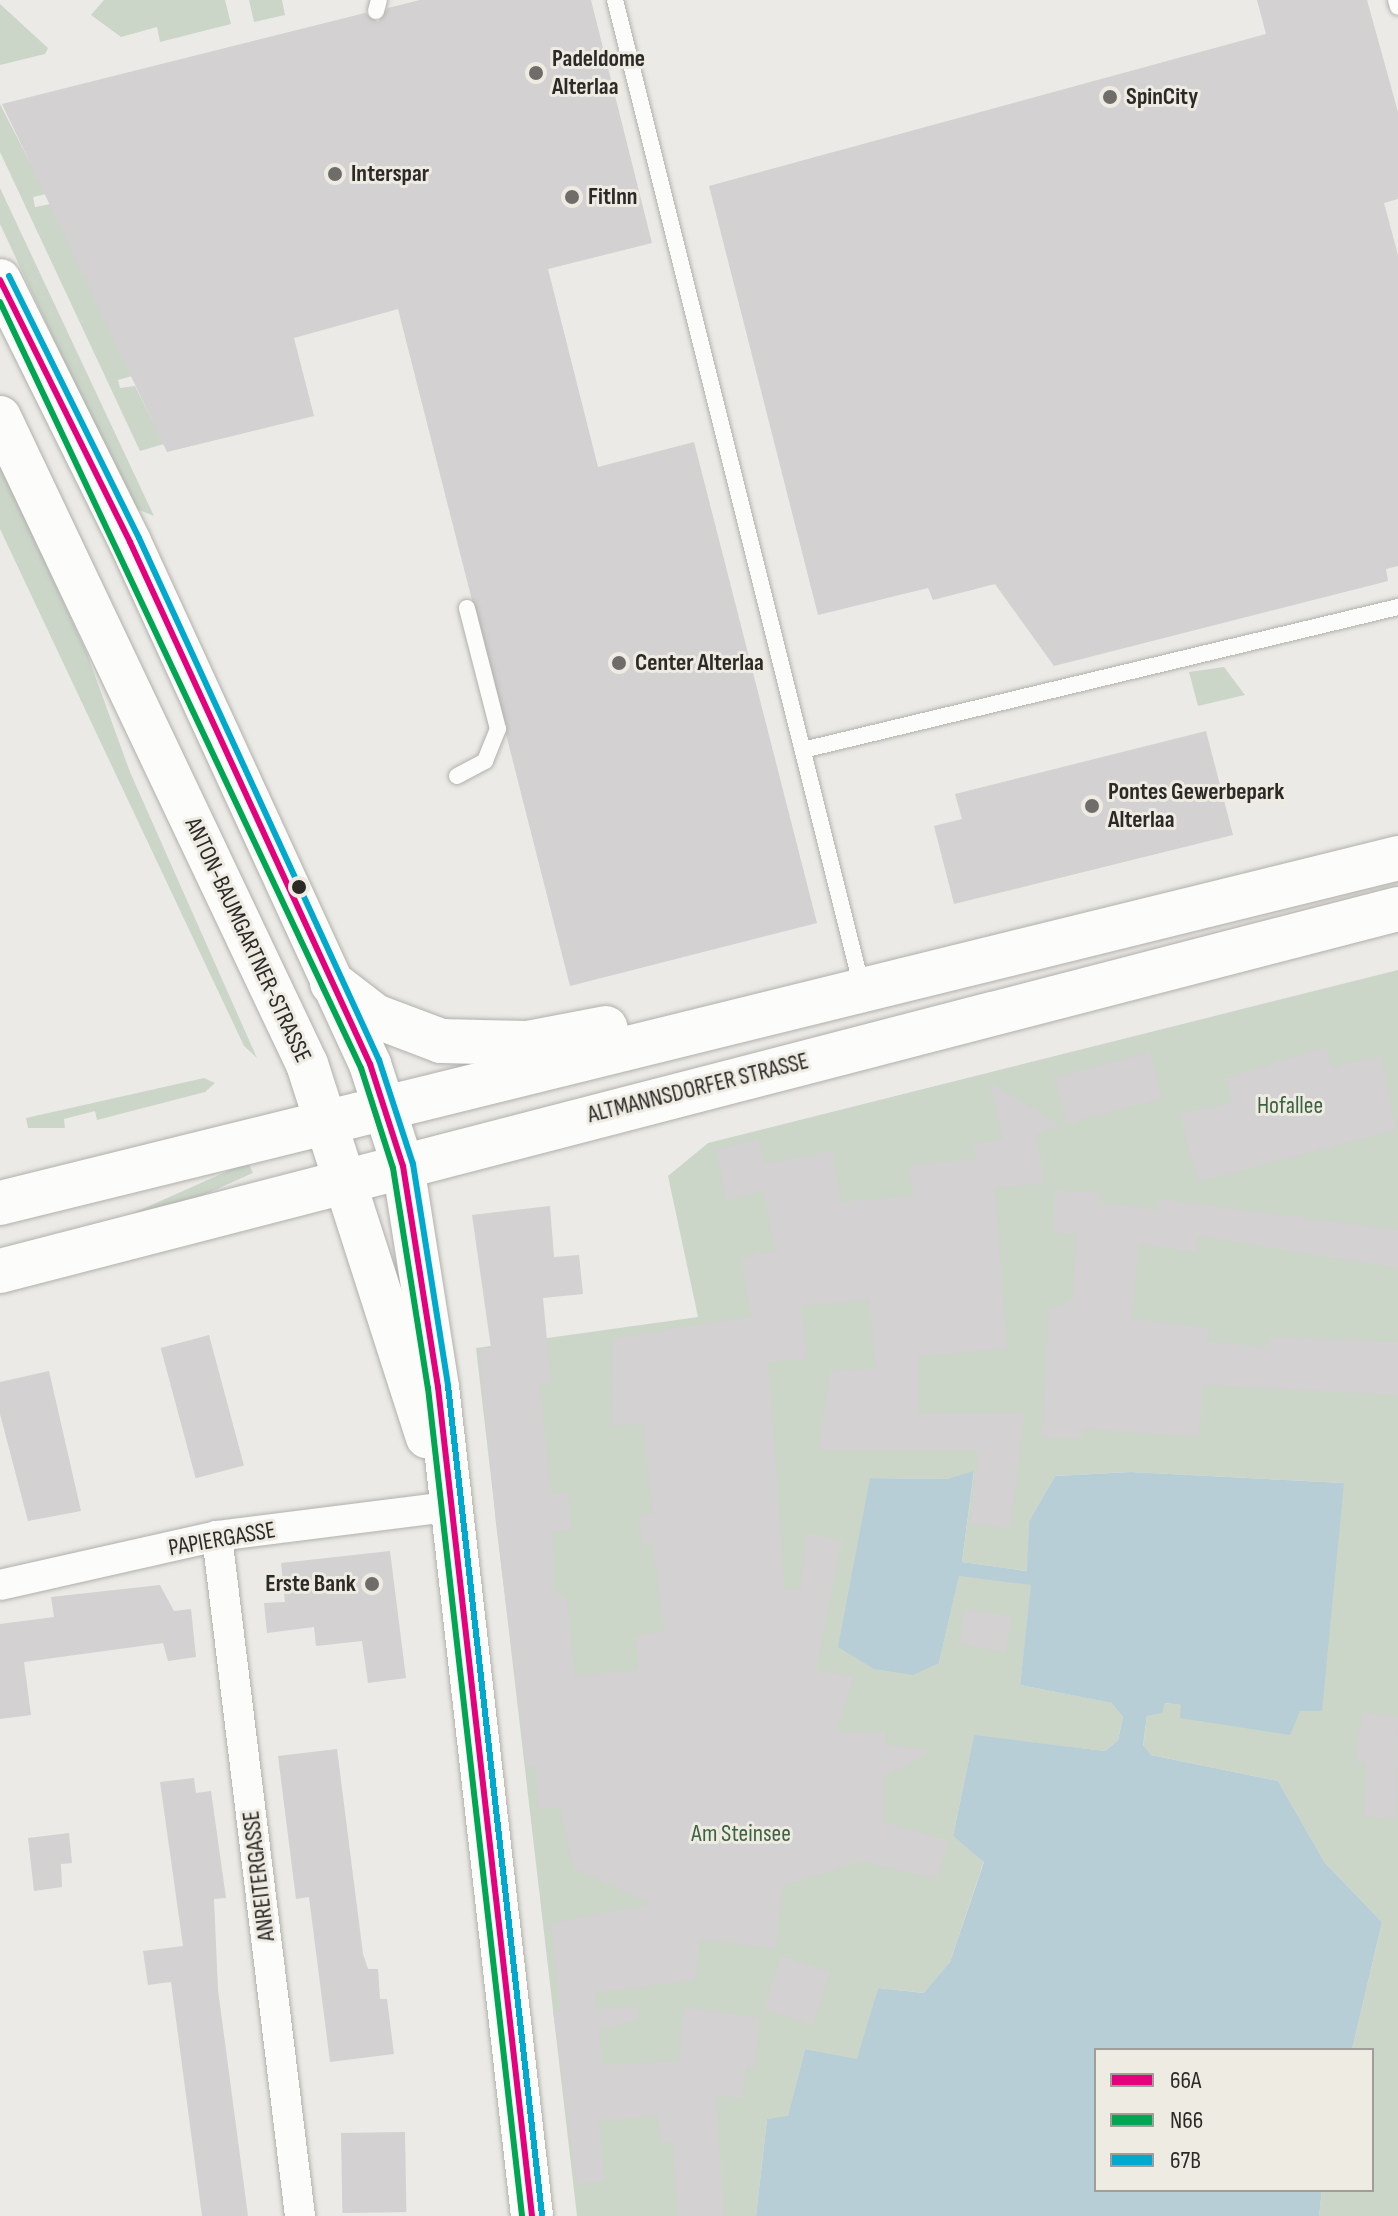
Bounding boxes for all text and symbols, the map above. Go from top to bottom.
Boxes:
place label: Padeldome Alterlaa [552,45,645,101]
marker: Padeldome Alterlaa [527,64,545,82]
place label: SpinCity [1126,83,1198,111]
marker: SpinCity [1101,88,1119,106]
place label: Interspar [351,160,429,188]
marker: Interspar [326,165,344,183]
place label: FitInn [588,183,638,211]
marker: FitInn [563,188,581,206]
place label: Center Alterlaa [635,649,764,677]
marker: Center Alterlaa [610,654,628,672]
place label: Pontes Gewerbepark Alterlaa [1108,778,1284,834]
marker: Pontes Gewerbepark Alterlaa [1083,797,1101,815]
street label: ANTON-BAUMGARTNER-STRASSE [179,813,317,1067]
unlabelled marker [291,879,307,895]
street label: ALTMANNSDORFER STRASSE [585,1047,811,1129]
park label: Hofallee [1257,1092,1323,1120]
street label: PAPIERGASSE [166,1515,278,1563]
place label: Erste Bank [265,1570,356,1598]
marker: Erste Bank [363,1575,381,1593]
street label: ANREITERGASSE [237,1809,281,1943]
park label: Am Steinsee [691,1820,791,1848]
legend [1094,2048,1374,2192]
text: 66A [1170,2066,1201,2095]
text: N66 [1170,2106,1203,2135]
text: 67B [1170,2146,1201,2175]

